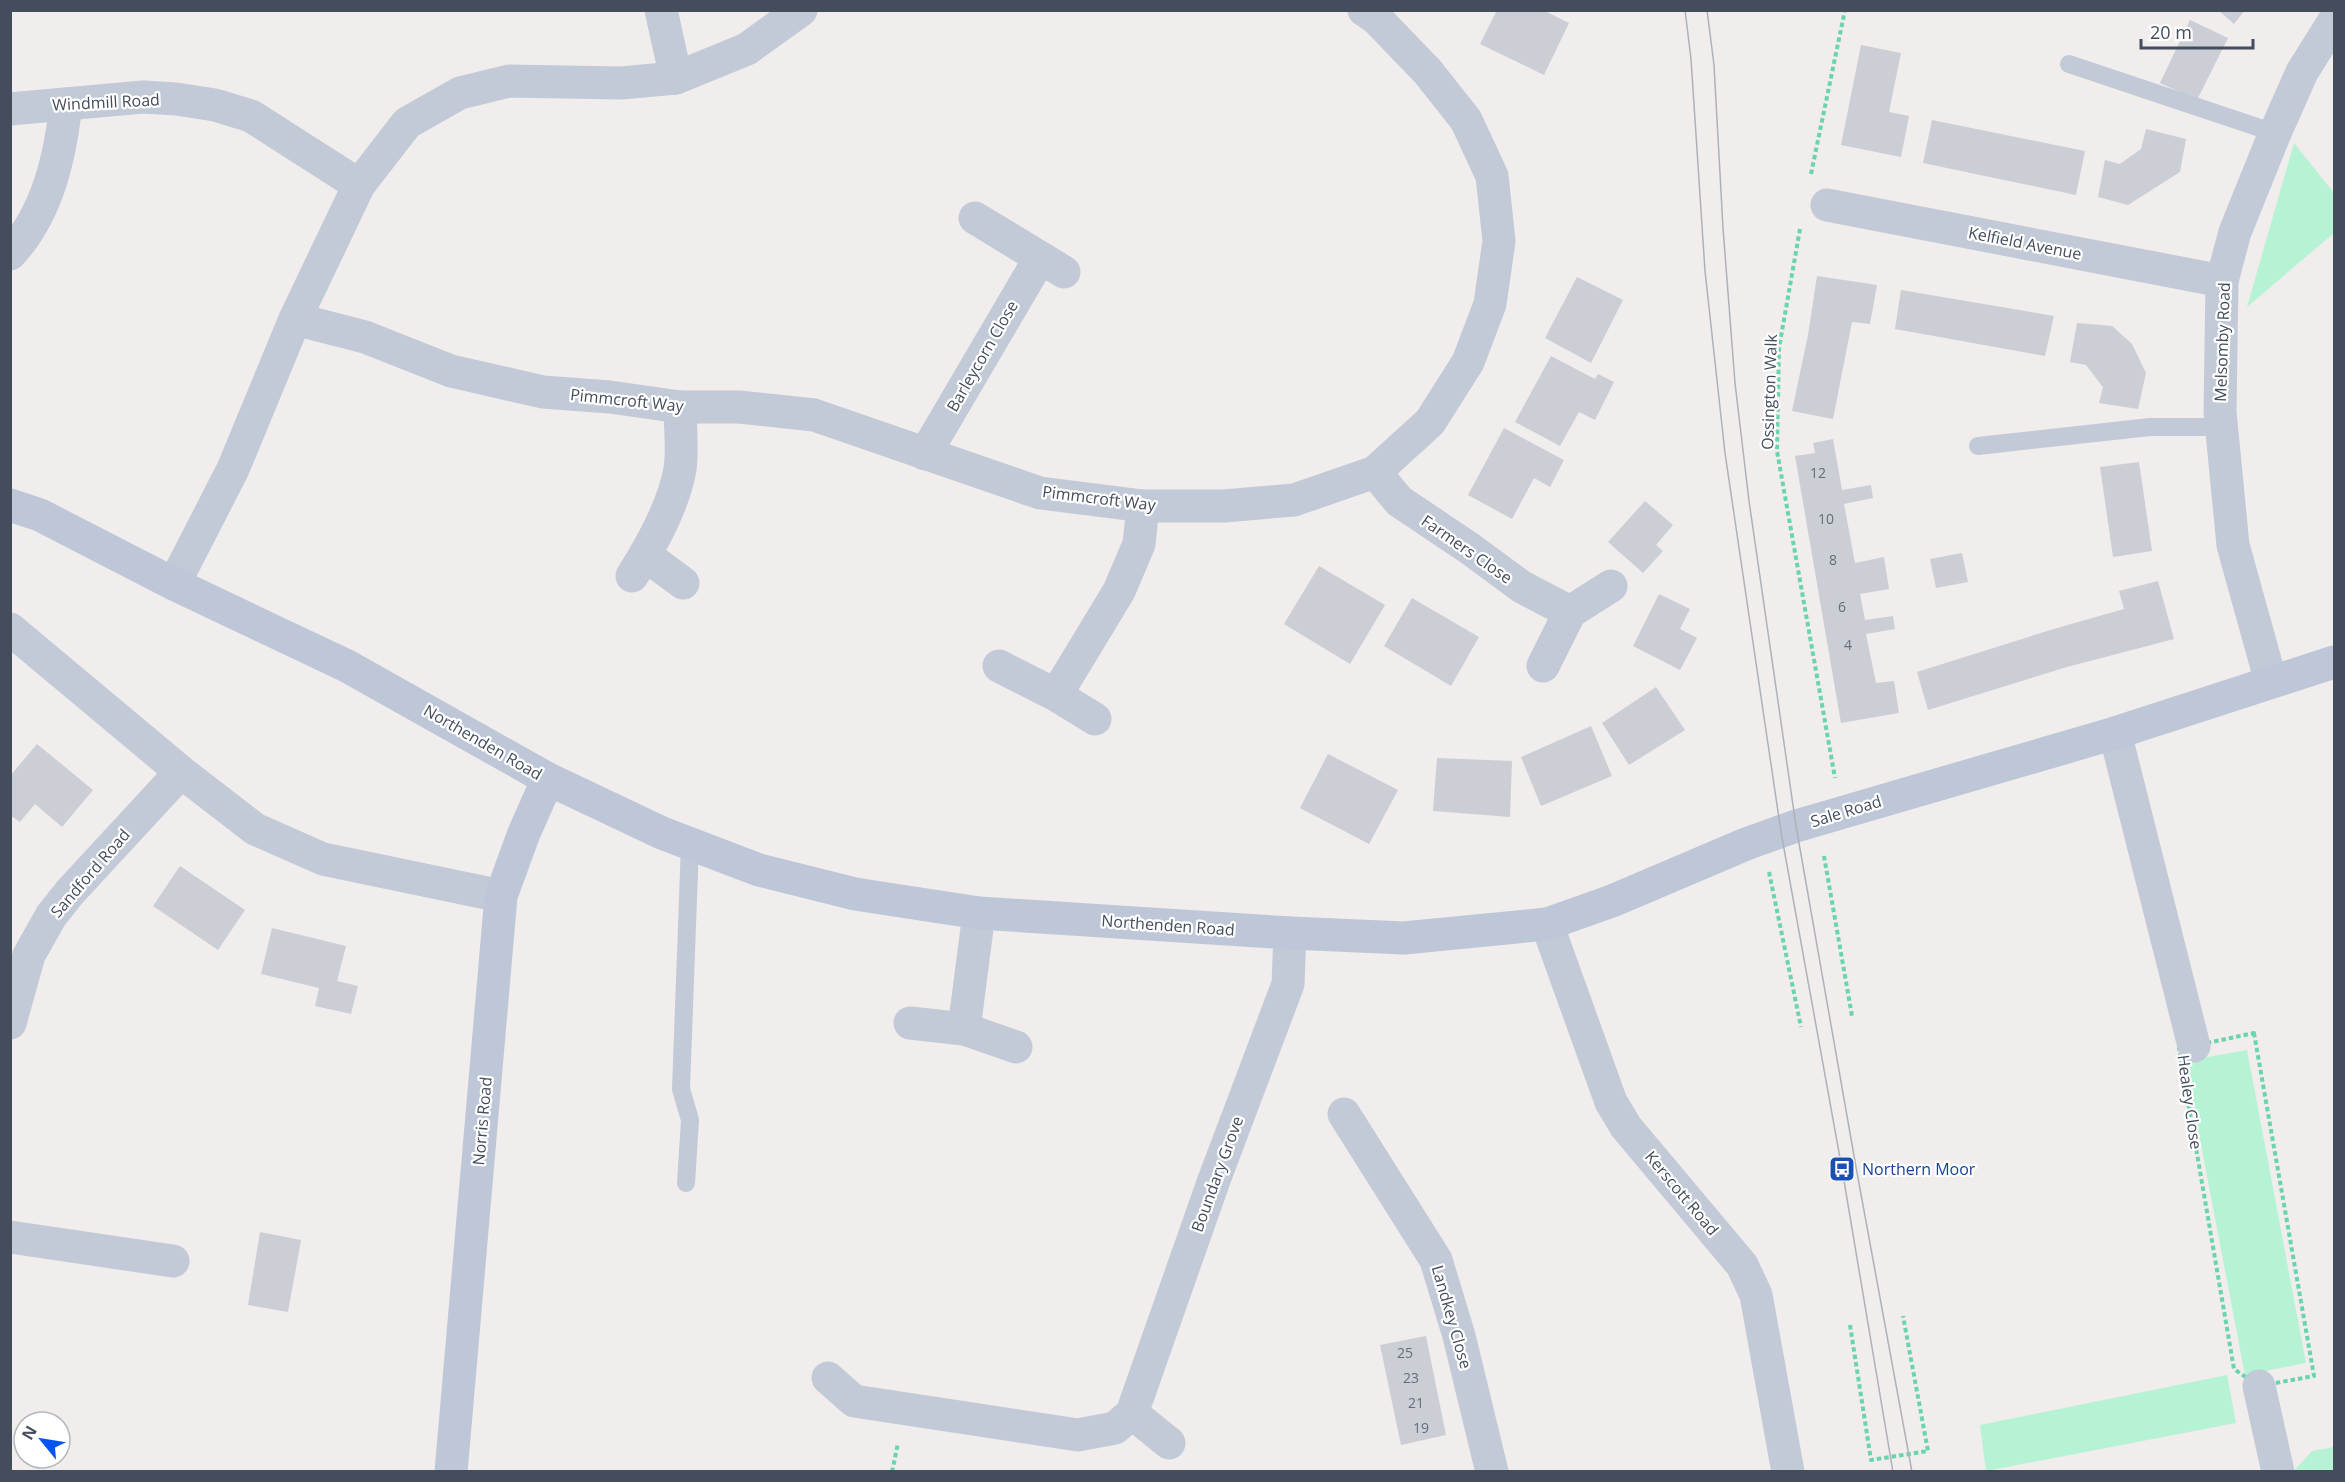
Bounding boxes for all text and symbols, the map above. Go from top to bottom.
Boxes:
scale bar [2141,12,2254,50]
text: 20 m [2150,20,2192,44]
street label: Windmill Road [52,88,160,116]
street label: Kelfield Avenue [1966,221,2084,265]
street label: Melsomby Road [2209,282,2235,402]
street label: Barleycorn Close [941,296,1023,416]
street label: Ossington Walk [1756,333,1782,450]
street label: Pimmcroft Way [569,383,686,417]
house number: 12 [1810,463,1826,482]
street label: Pimmcroft Way [1041,480,1158,516]
house number: 10 [1818,509,1834,528]
street label: Farmers Close [1417,510,1517,588]
house number: 8 [1829,550,1837,569]
house number: 6 [1838,597,1846,616]
house number: 4 [1844,635,1852,654]
street label: Northenden Road [420,699,546,785]
street label: Sale Road [1808,790,1884,832]
street label: Sandford Road [45,824,135,922]
street label: Northenden Road [1101,909,1235,941]
street label: Healey Close [2172,1053,2208,1151]
street label: Norris Road [467,1076,497,1166]
street label: Boundary Grove [1186,1113,1248,1235]
street label: Kerscott Road [1640,1146,1724,1240]
bus stop icon: Northern Moor [1827,1154,1857,1184]
place label: Northern Moor [1862,1158,1976,1180]
street label: Landkey Close [1427,1263,1477,1371]
house number: 25 [1397,1343,1413,1362]
house number: 23 [1403,1368,1419,1387]
house number: 21 [1408,1393,1424,1412]
north arrow [12,1410,72,1470]
house number: 19 [1413,1418,1429,1437]
text: N [16,1421,42,1444]

